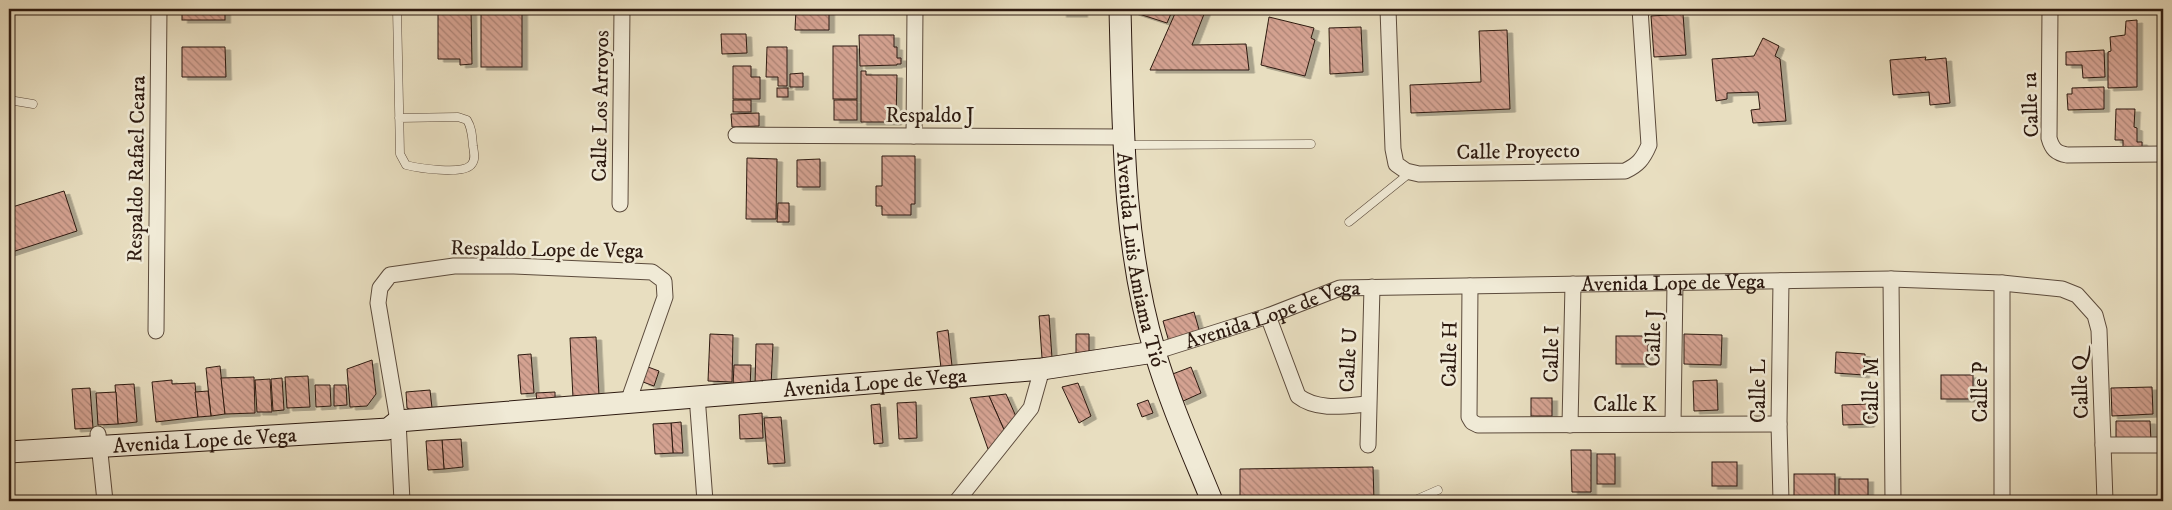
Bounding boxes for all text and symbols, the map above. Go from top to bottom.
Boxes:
street label: Calle Los Arroyos [587,30,615,182]
street label: Calle 1a [2017,72,2045,138]
street label: Respaldo Rafael Ceara [122,75,152,263]
street label: Respaldo J [886,103,975,129]
street label: Calle Proyecto [1456,138,1580,166]
street label: Avenida Luis Amiama Tió [1110,151,1171,370]
street label: Respaldo Lope de Vega [450,235,644,265]
street label: Avenida Lope de Vega [1581,269,1765,298]
street label: Avenida Lope de Vega [1182,276,1361,355]
street label: Calle J [1641,309,1667,367]
street label: Calle H [1436,321,1464,387]
street label: Calle I [1539,325,1565,383]
street label: Calle U [1334,327,1364,393]
street label: Calle Q [2067,345,2095,420]
street label: Calle M [1859,357,1885,425]
street label: Calle L [1746,359,1772,423]
street label: Calle P [1968,362,1994,422]
street label: Avenida Lope de Vega [782,363,968,404]
street label: Calle K [1593,392,1657,418]
street label: Avenida Lope de Vega [112,423,297,460]

